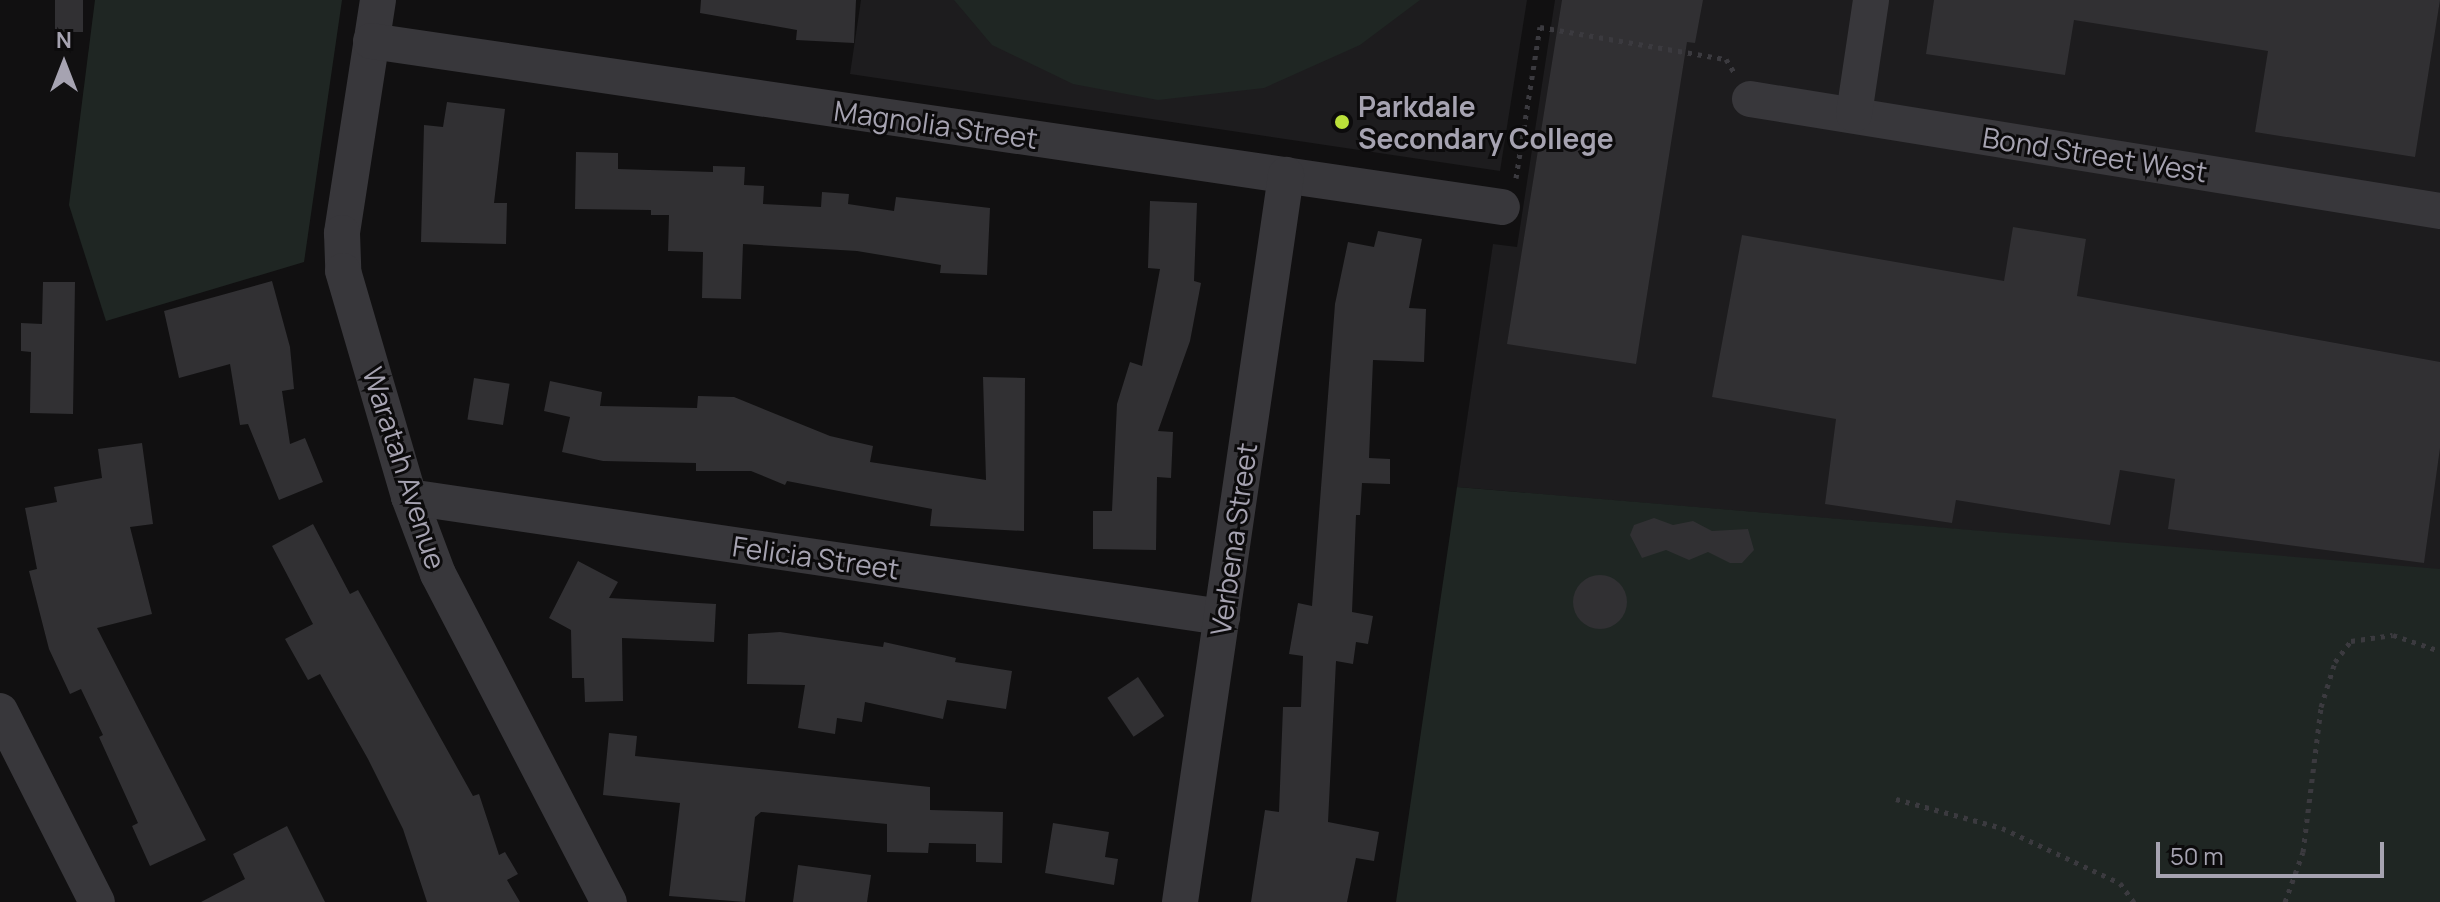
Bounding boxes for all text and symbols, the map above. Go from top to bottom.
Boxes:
north arrow [24,24,104,104]
text: N [56,25,72,55]
place label: Parkdale Secondary College [1358,89,1614,155]
street label: Magnolia Street [832,93,1040,155]
marker: Parkdale Secondary College [1333,113,1351,131]
street label: Bond Street West [1980,120,2210,188]
street label: Waratah Avenue [357,363,453,573]
street label: Verbena Street [1203,440,1263,638]
street label: Felicia Street [730,529,902,585]
scale bar [2160,826,2388,876]
text: 50 m [2170,839,2224,872]

